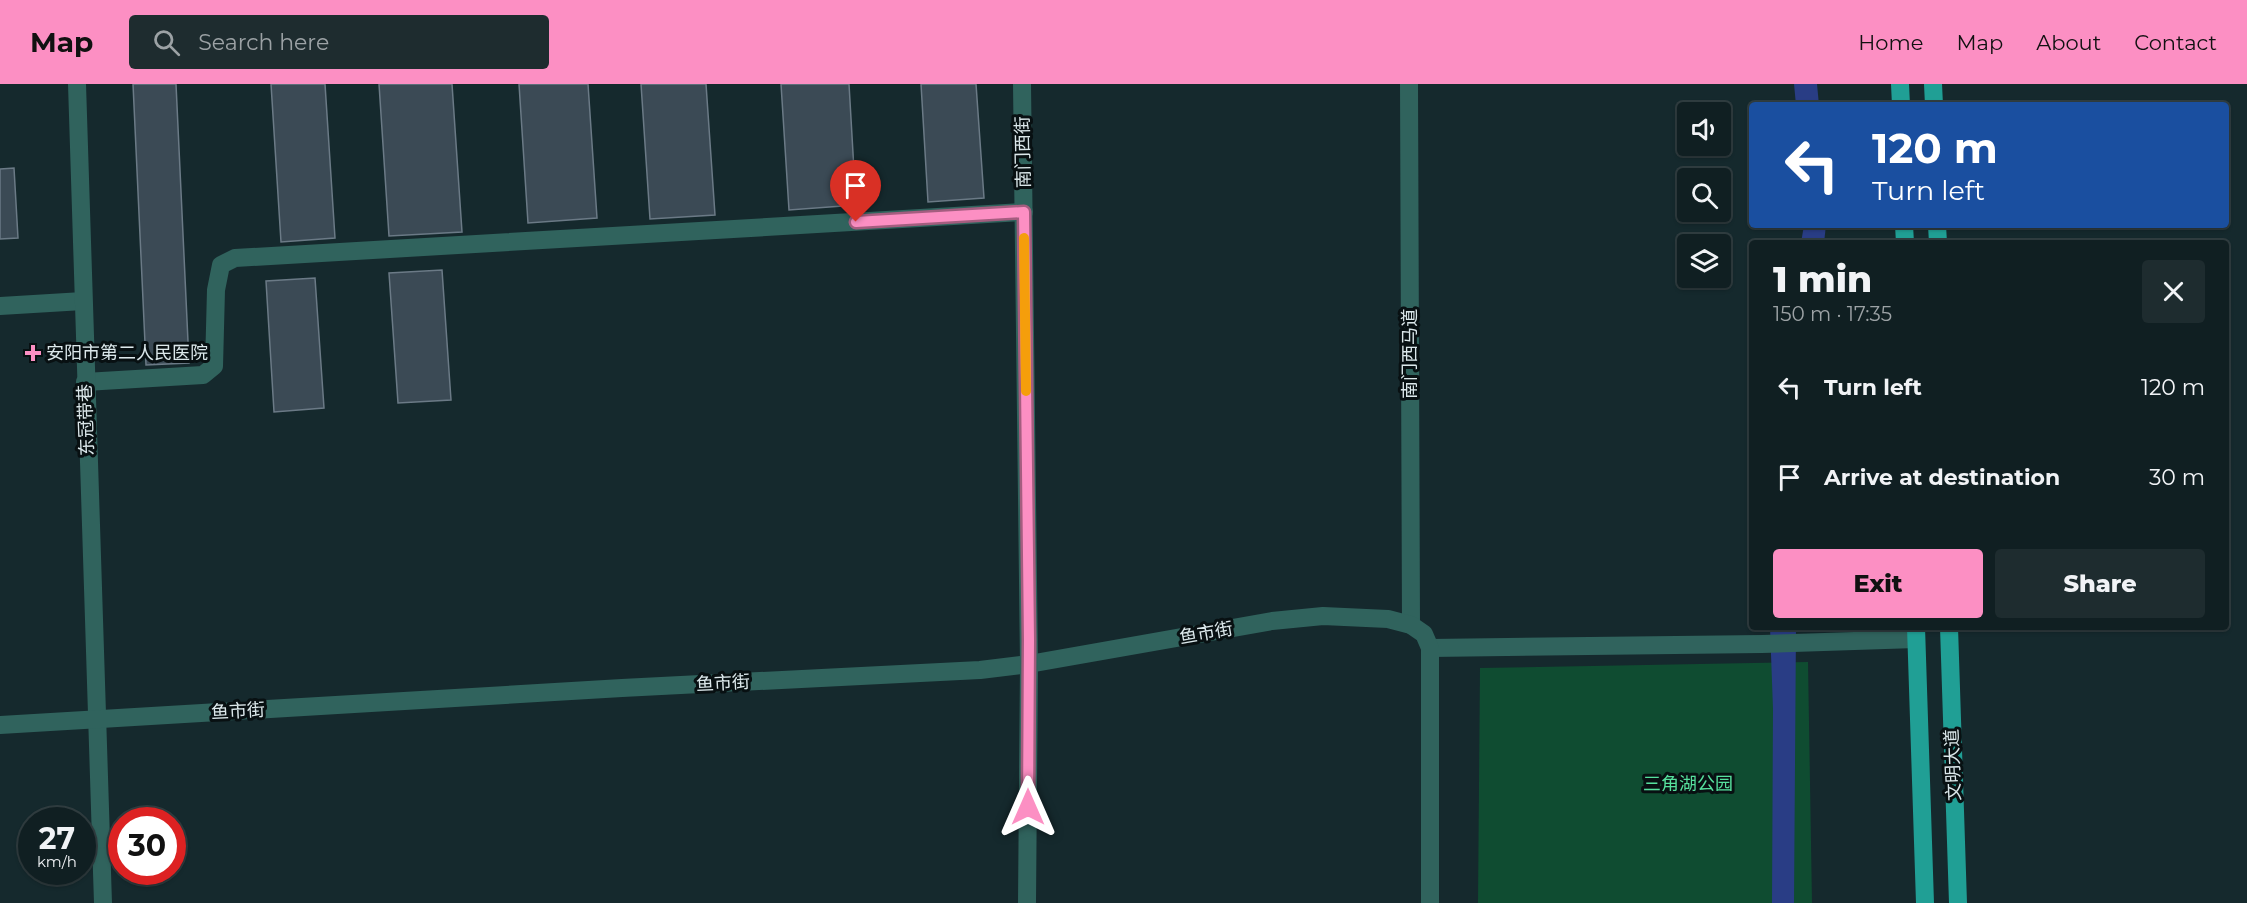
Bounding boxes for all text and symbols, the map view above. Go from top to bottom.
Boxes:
search box [129,15,549,69]
text: Map [30,25,93,59]
icon: search [150,26,183,59]
text: Search here [198,29,329,56]
text: Home [1858,30,1923,55]
text: Map [1956,30,2003,55]
text: About [2036,30,2101,55]
text: Contact [2134,30,2217,55]
map controls [1677,102,1731,288]
button: sound [1677,102,1731,156]
street label: 南门西街 [1011,116,1035,188]
text: 120 m [1872,122,1998,174]
icon: left [1773,126,1851,204]
pin [830,160,881,222]
button: search [1677,168,1731,222]
icon: arrive [839,169,872,202]
text: Turn left [1872,174,1985,207]
button: layers [1677,234,1731,288]
text: 1 min [1773,257,1872,301]
button: close [2142,260,2205,323]
text: 150 m · 17:35 [1773,302,1892,326]
street label: 南门西马道 [1399,309,1421,399]
place label: 安阳市第二人民医院 [46,342,208,364]
marker: 安阳市第二人民医院 [24,344,42,362]
icon: left [1773,371,1806,404]
text: Turn left [1824,374,1922,401]
text: 120 m [2141,374,2205,401]
street label: 东冠带巷 [74,384,98,456]
icon: arrive [1773,461,1806,494]
text: Arrive at destination [1824,464,2060,491]
text: 30 m [2149,464,2205,491]
button: Exit [1773,549,1983,618]
button: Share [1995,549,2205,618]
street label: 鱼市街 [1178,617,1234,649]
street label: 鱼市街 [695,671,751,695]
street label: 鱼市街 [210,699,266,723]
street label: 文明大道 [1941,729,1965,801]
park label: 三角湖公园 [1643,773,1733,795]
position arrow [996,775,1060,839]
speed limit sign: 30 [108,807,186,885]
text: 27 [39,820,75,857]
text: km/h [37,852,77,871]

